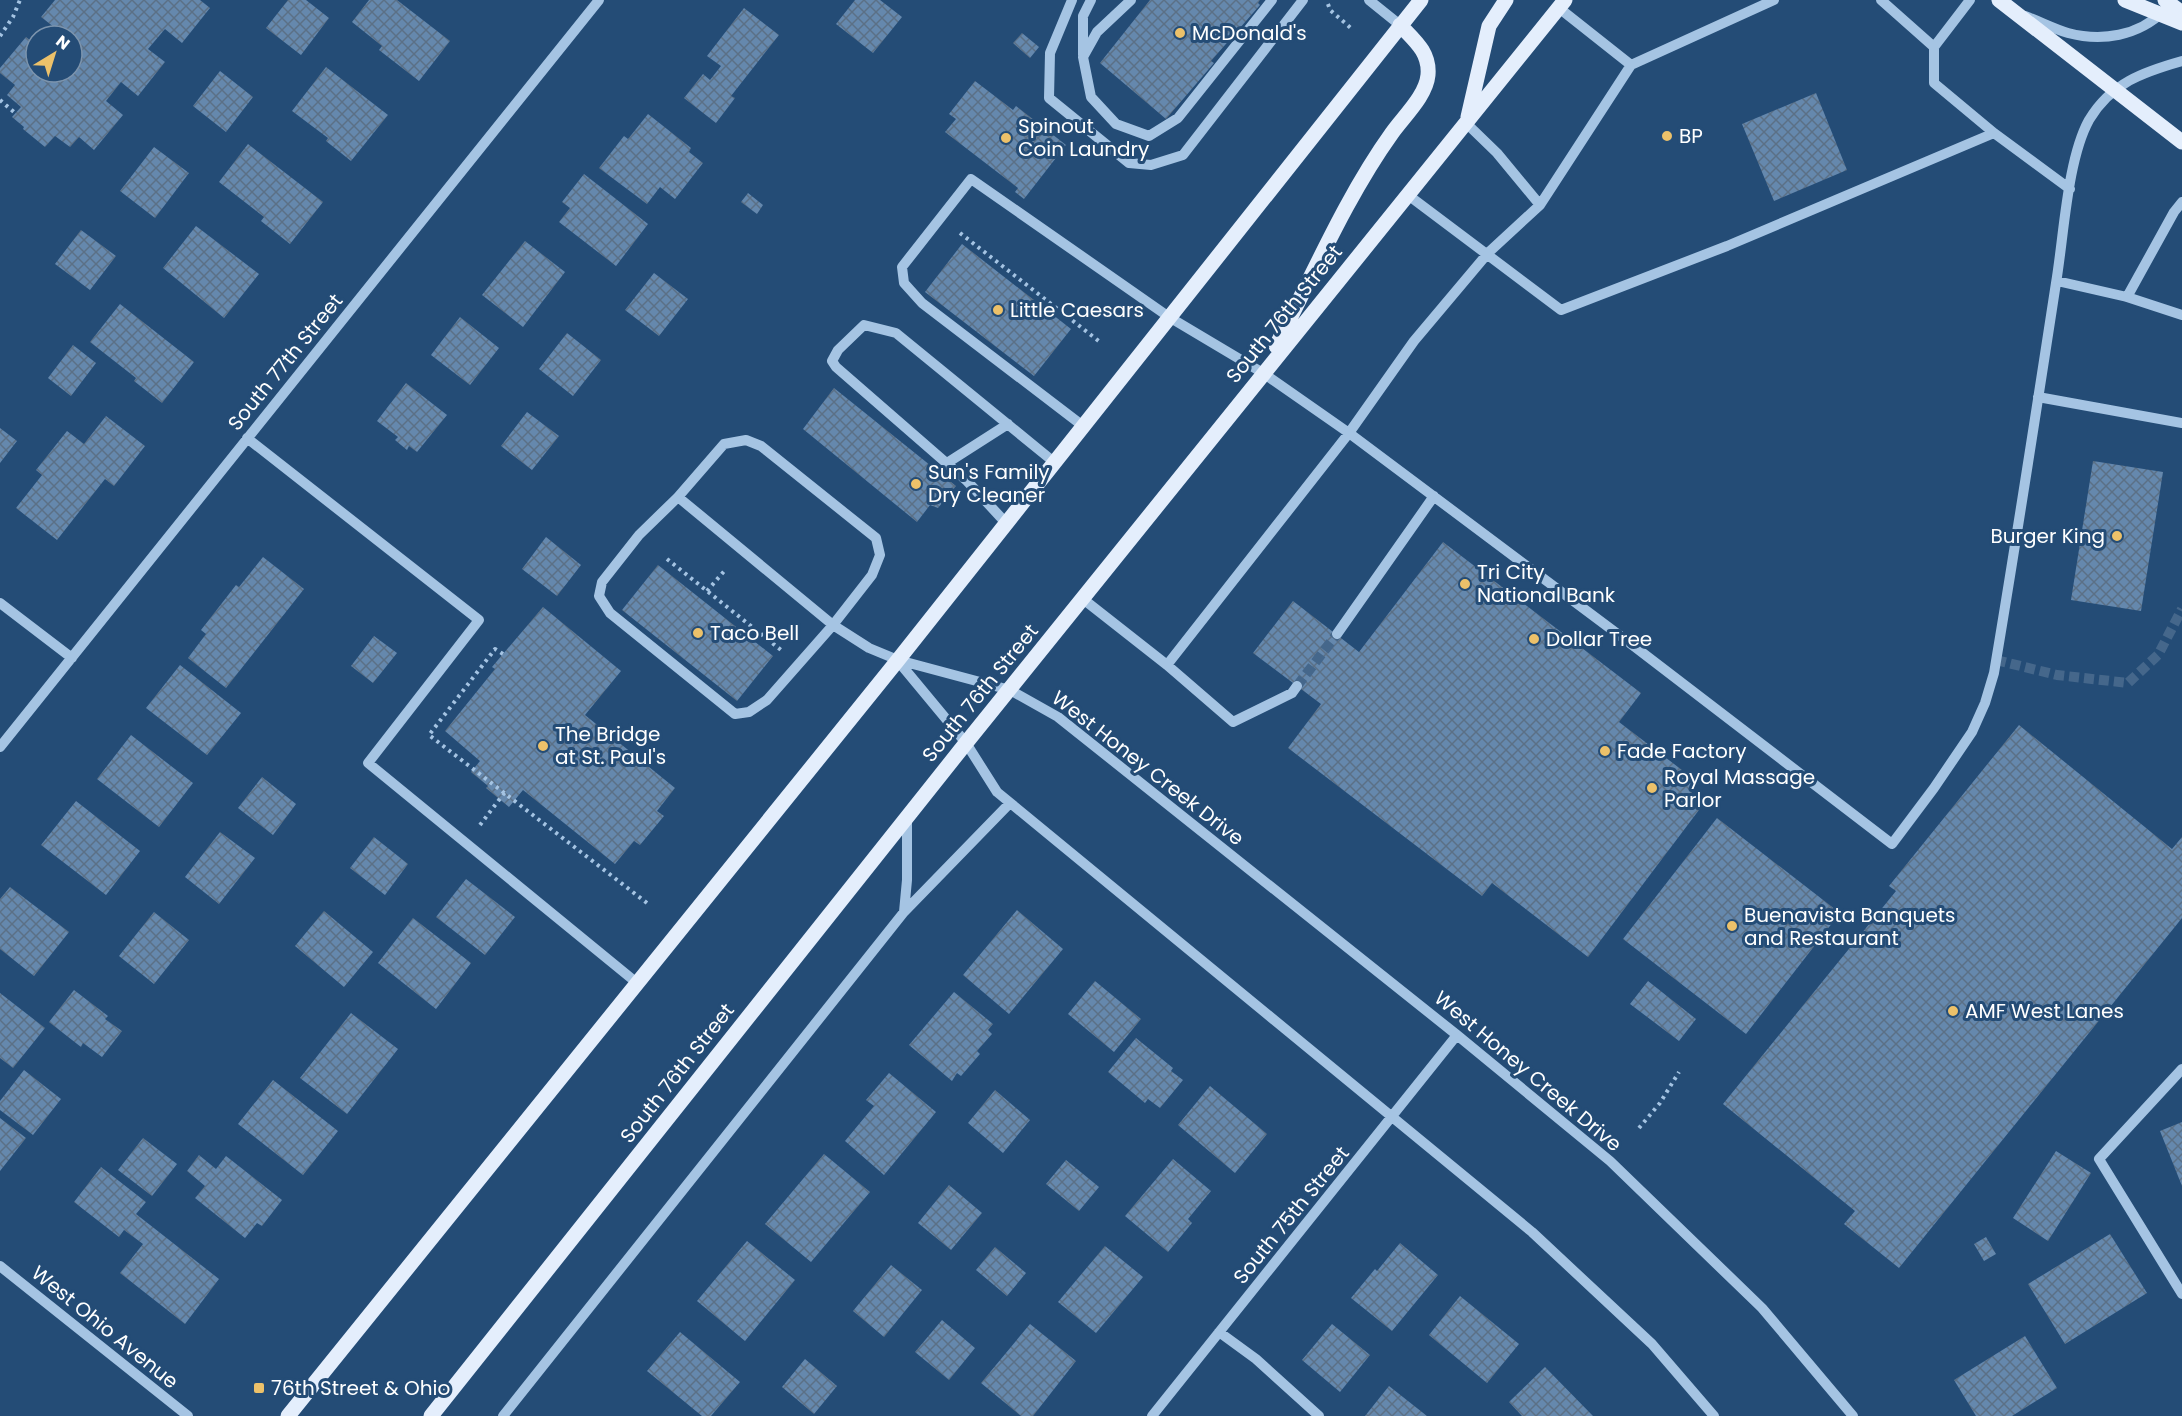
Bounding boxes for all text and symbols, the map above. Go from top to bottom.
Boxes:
place label: McDonald's [1192,19,1307,47]
north arrow [24,24,84,84]
marker: McDonald's [1173,26,1187,40]
text: N [51,30,75,55]
place label: Spinout Coin Laundry [1018,112,1149,163]
place label: BP [1679,122,1703,150]
marker: BP [1660,129,1674,143]
marker: Spinout Coin Laundry [999,131,1013,145]
street label: South 76th Street [1220,239,1348,389]
street label: South 77th Street [221,288,349,436]
place label: Little Caesars [1010,296,1144,324]
marker: Little Caesars [991,303,1005,317]
place label: Sun's Family Dry Cleaner [928,458,1050,509]
marker: Sun's Family Dry Cleaner [909,477,923,491]
place label: Burger King [1991,522,2105,550]
marker: Burger King [2110,529,2124,543]
place label: Tri City National Bank [1477,558,1616,609]
marker: Tri City National Bank [1458,577,1472,591]
street label: South 76th Street [916,618,1044,768]
place label: Taco Bell [710,619,799,647]
place label: Dollar Tree [1546,625,1652,653]
marker: Taco Bell [691,626,705,640]
marker: Dollar Tree [1527,632,1541,646]
street label: West Honey Creek Drive [1046,684,1250,852]
place label: The Bridge at St. Paul's [555,720,666,771]
place label: Fade Factory [1617,737,1746,765]
marker: The Bridge at St. Paul's [536,739,550,753]
marker: Fade Factory [1598,744,1612,758]
place label: Royal Massage Parlor [1664,763,1815,814]
marker: Royal Massage Parlor [1645,781,1659,795]
place label: Buenavista Banquets and Restaurant [1744,901,1956,952]
marker: Buenavista Banquets and Restaurant [1725,919,1739,933]
street label: West Honey Creek Drive [1428,984,1628,1158]
street label: South 76th Street [614,997,740,1149]
place label: AMF West Lanes [1965,997,2124,1025]
marker: AMF West Lanes [1946,1004,1960,1018]
street label: South 75th Street [1227,1140,1355,1290]
street label: West Ohio Avenue [26,1259,184,1395]
place label: 76th Street & Ohio [271,1374,450,1402]
marker: 76th Street & Ohio [252,1381,266,1395]

